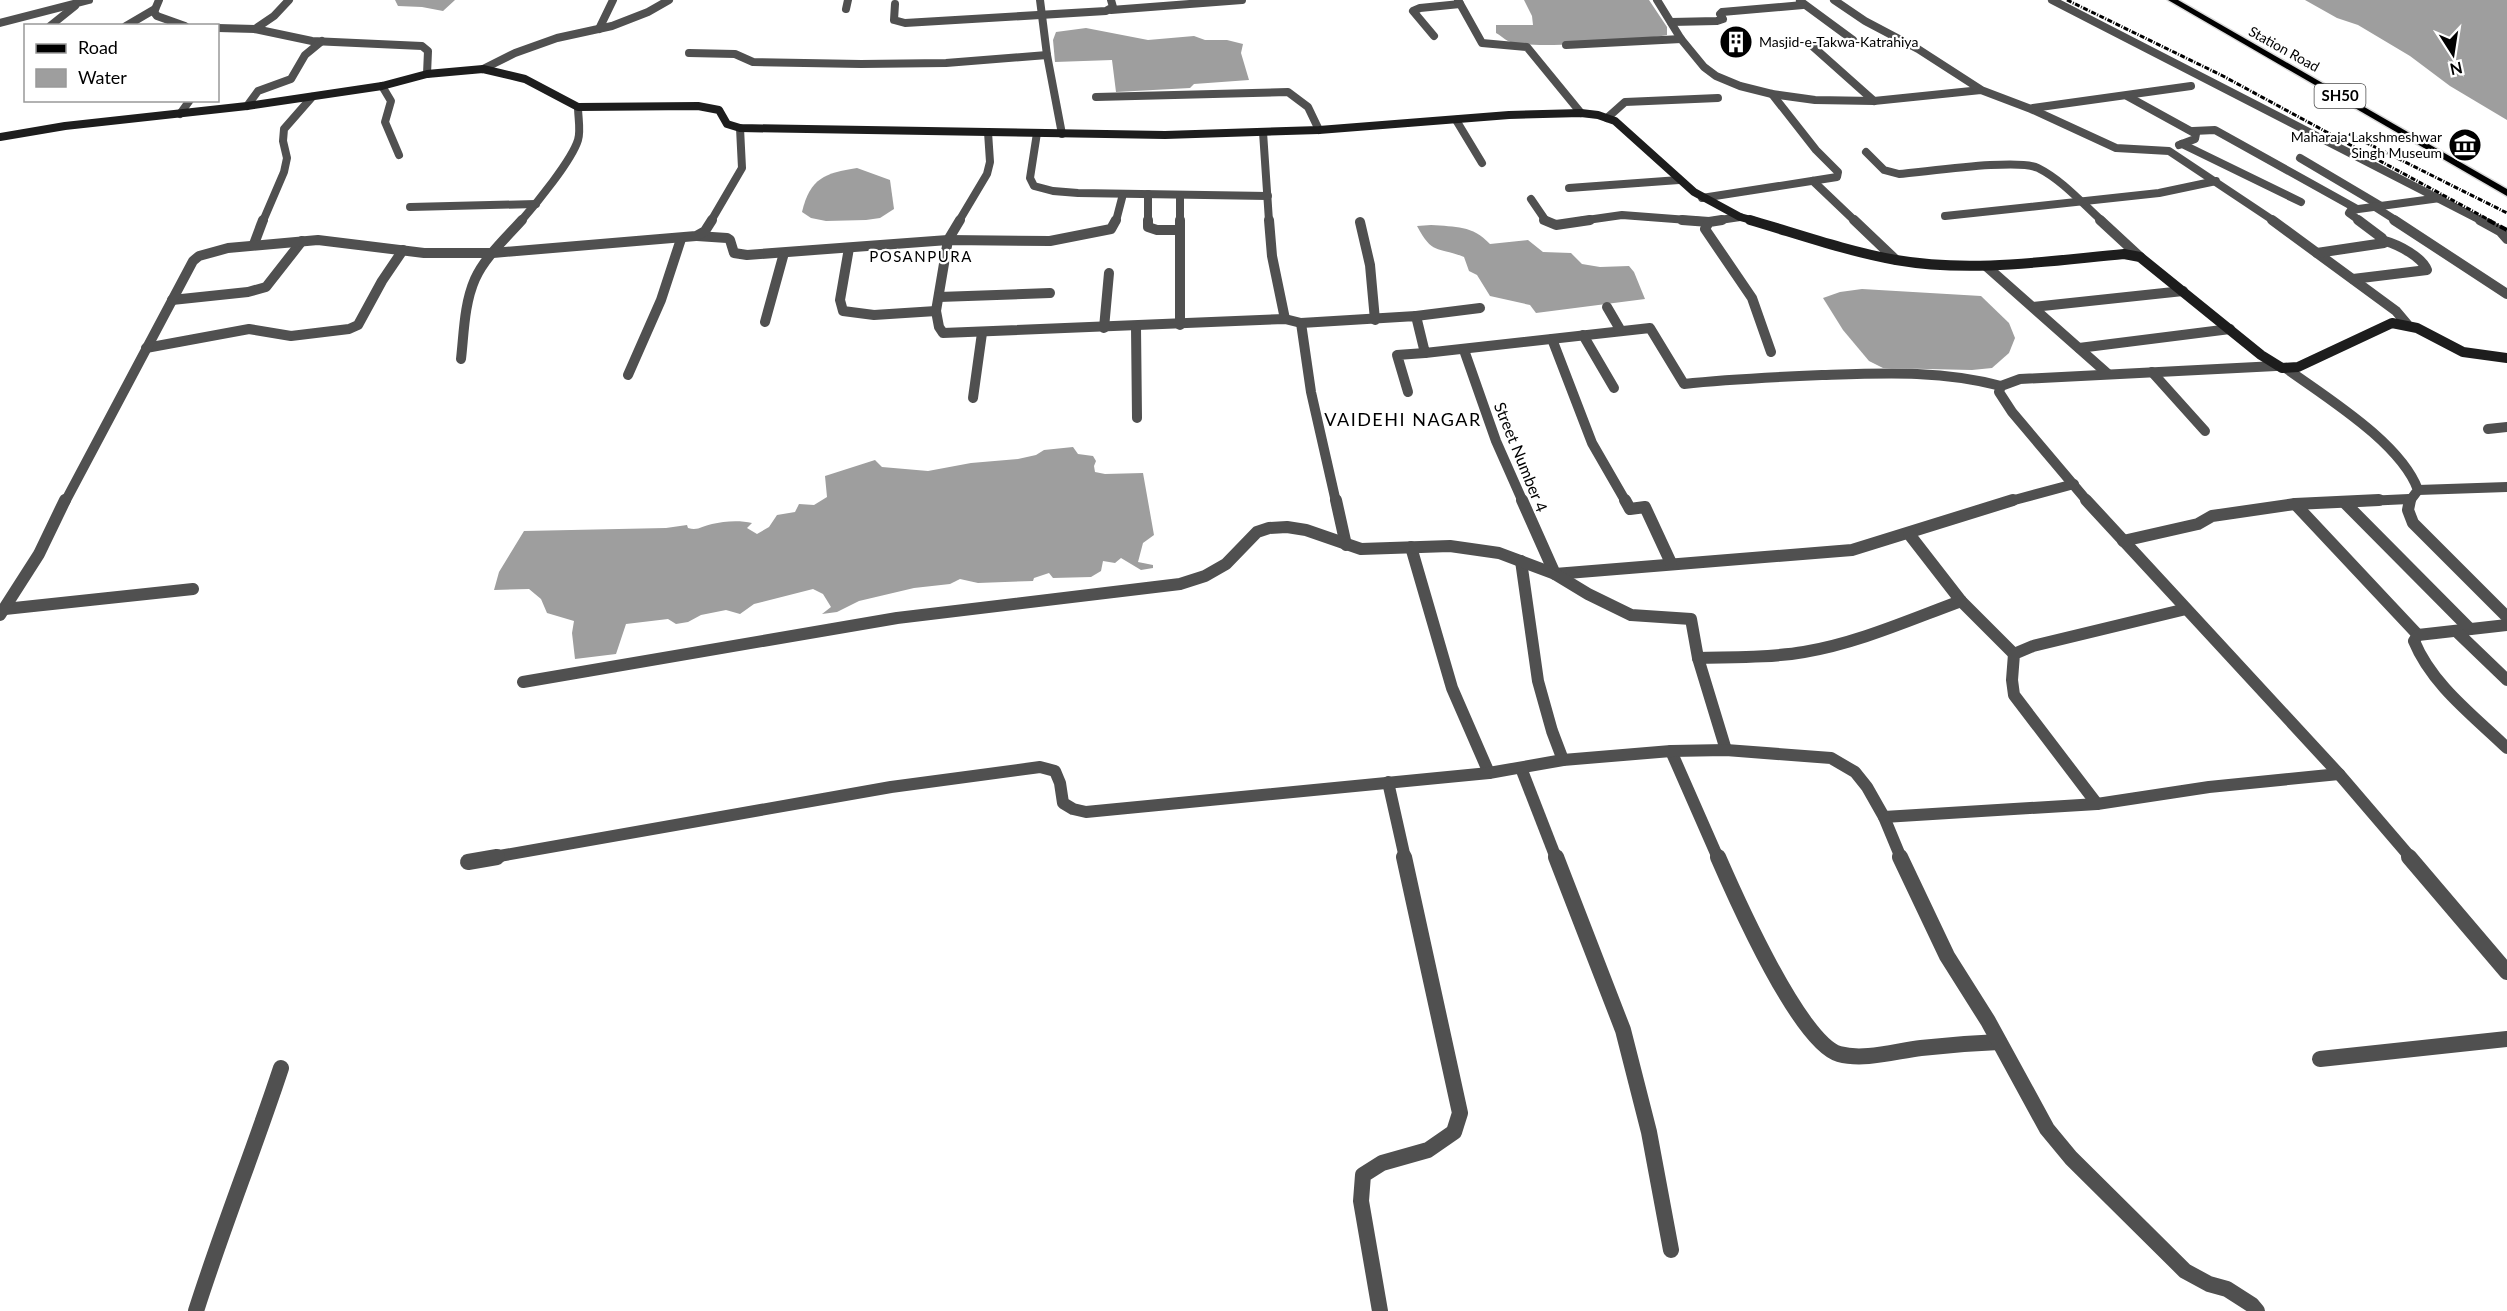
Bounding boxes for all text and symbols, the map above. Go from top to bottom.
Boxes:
street label: Station Road [2246,22,2323,75]
legend [24,24,219,102]
building icon: Masjid-e-Takwa-Katrahiya [1718,24,1754,60]
north arrow [2423,24,2483,84]
place label: Masjid-e-Takwa-Katrahiya [1759,33,1918,50]
text: Road [78,36,118,58]
text: N [2448,59,2464,80]
text: Water [78,66,127,88]
road number: SH50 [2314,84,2366,108]
museum icon: Maharaja Lakshmeshwar Singh Museum [2447,127,2483,163]
place label: Maharaja Lakshmeshwar Singh Museum [2291,128,2442,161]
district label: POSANPURA [869,247,973,265]
street label: Street Number 4 [1491,399,1552,514]
district label: VAIDEHI NAGAR [1324,408,1482,430]

